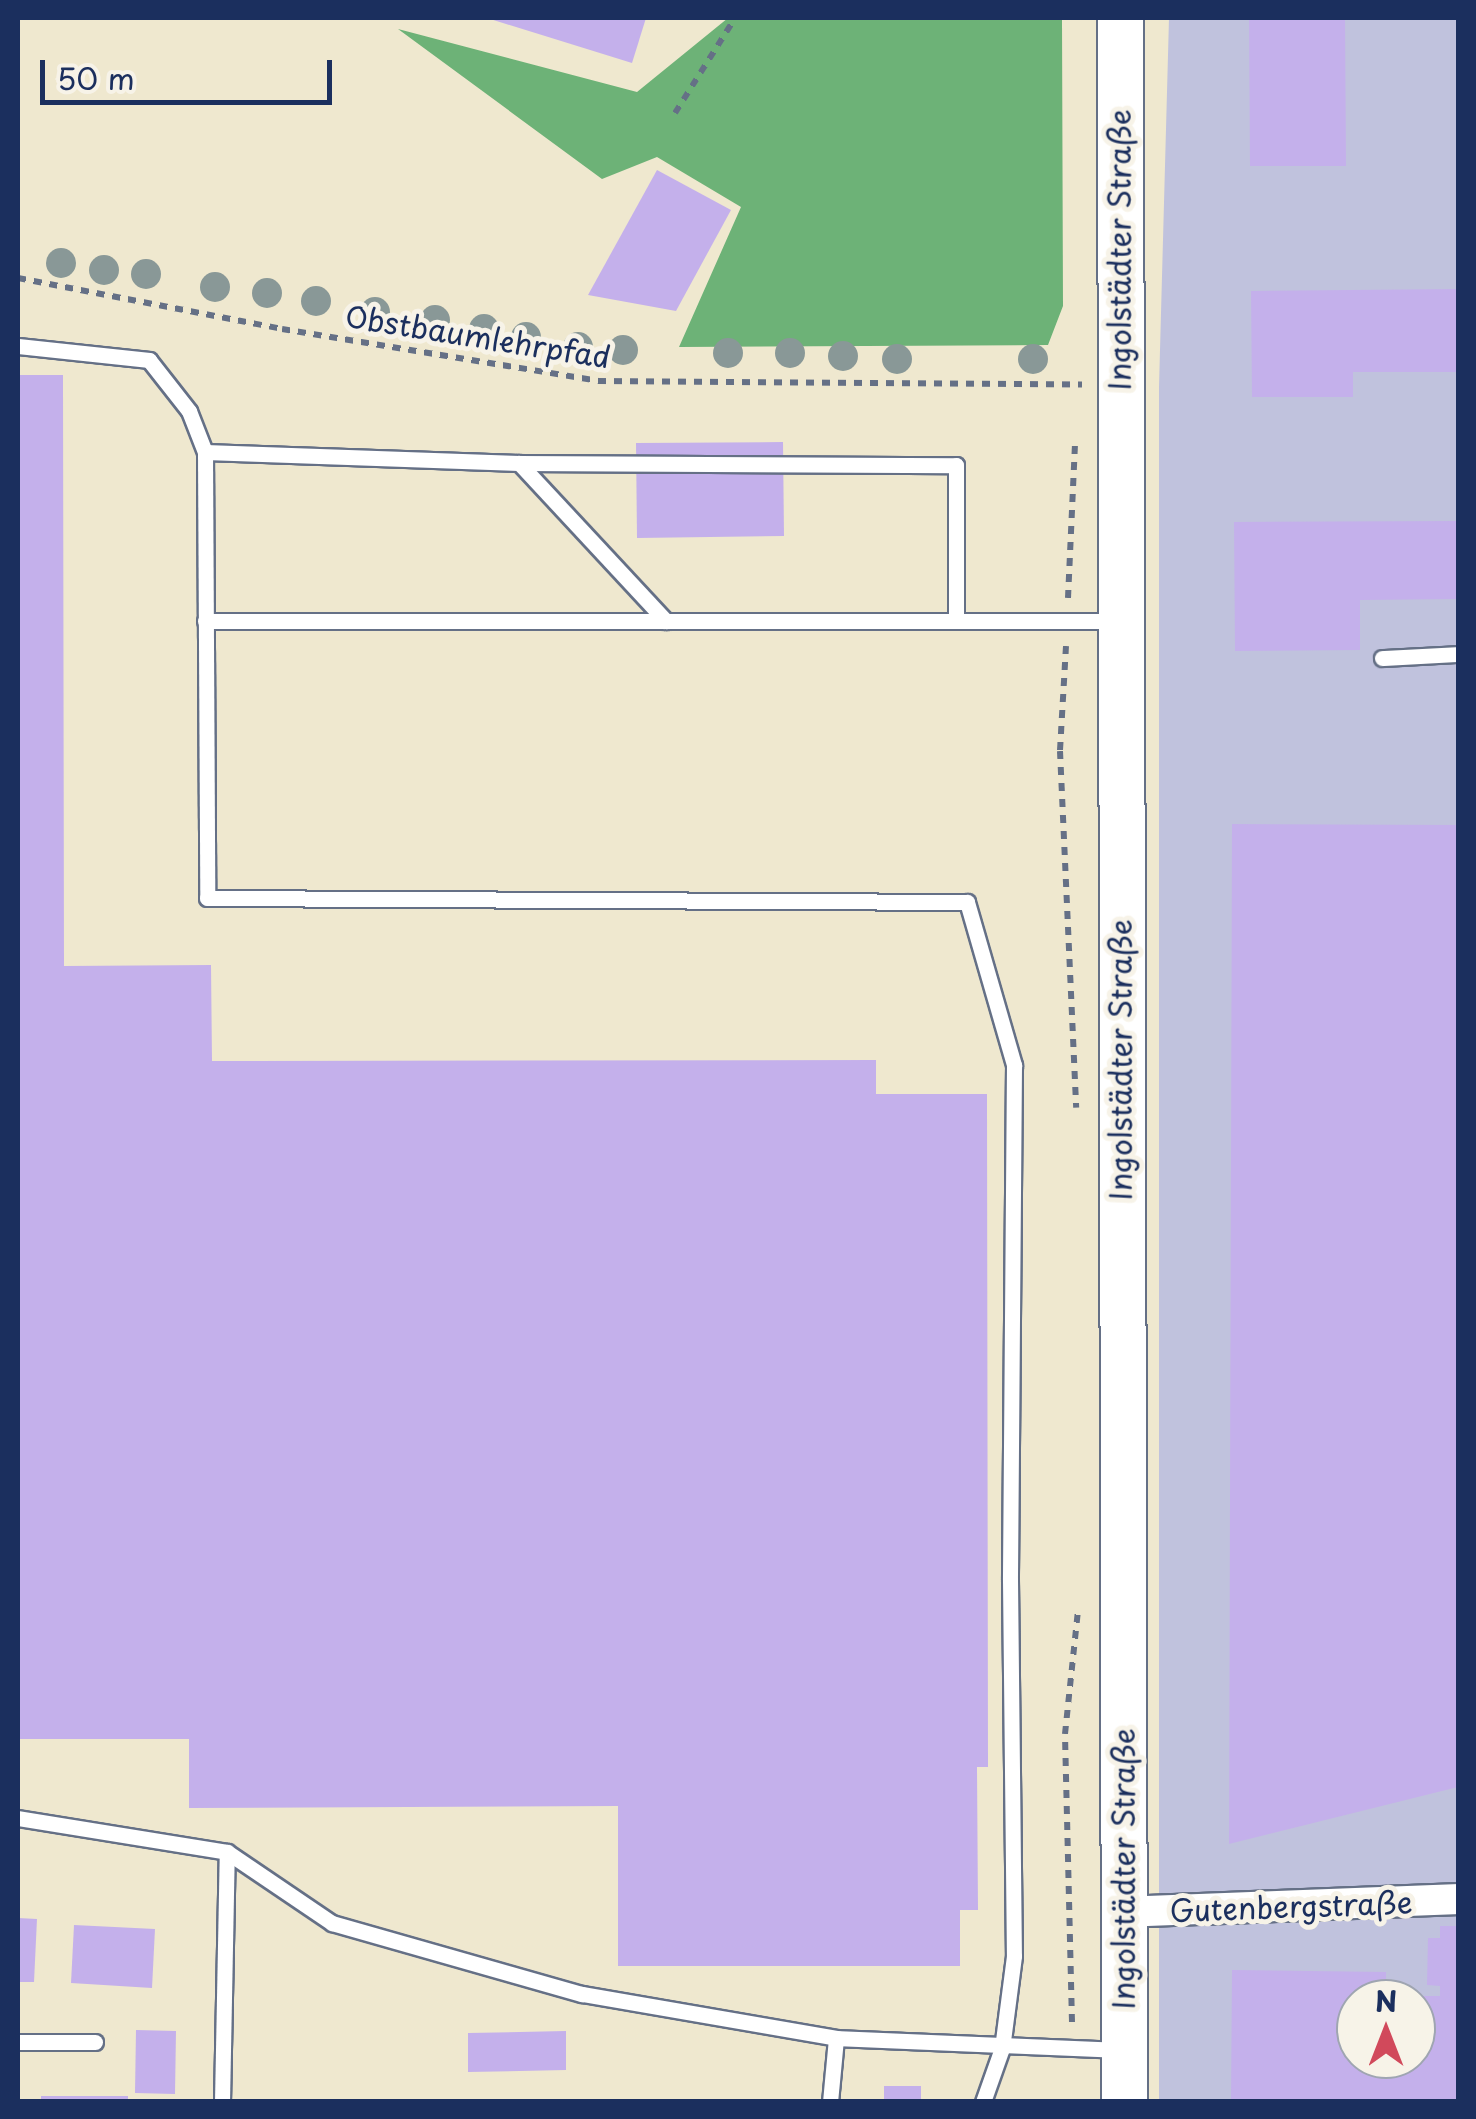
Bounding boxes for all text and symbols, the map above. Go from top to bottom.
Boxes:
scale bar [45,40,338,102]
text: 50 m [57,55,135,100]
street label: Ingolstädter Straße [1101,108,1137,392]
street label: Obstbaumlehrpfad [343,297,613,375]
street label: Ingolstädter Straße [1102,918,1138,1202]
street label: Ingolstädter Straße [1105,1727,1141,2011]
street label: Gutenbergstraße [1169,1884,1413,1928]
north arrow [1336,1979,1436,2079]
text: N [1375,1979,1397,2022]

